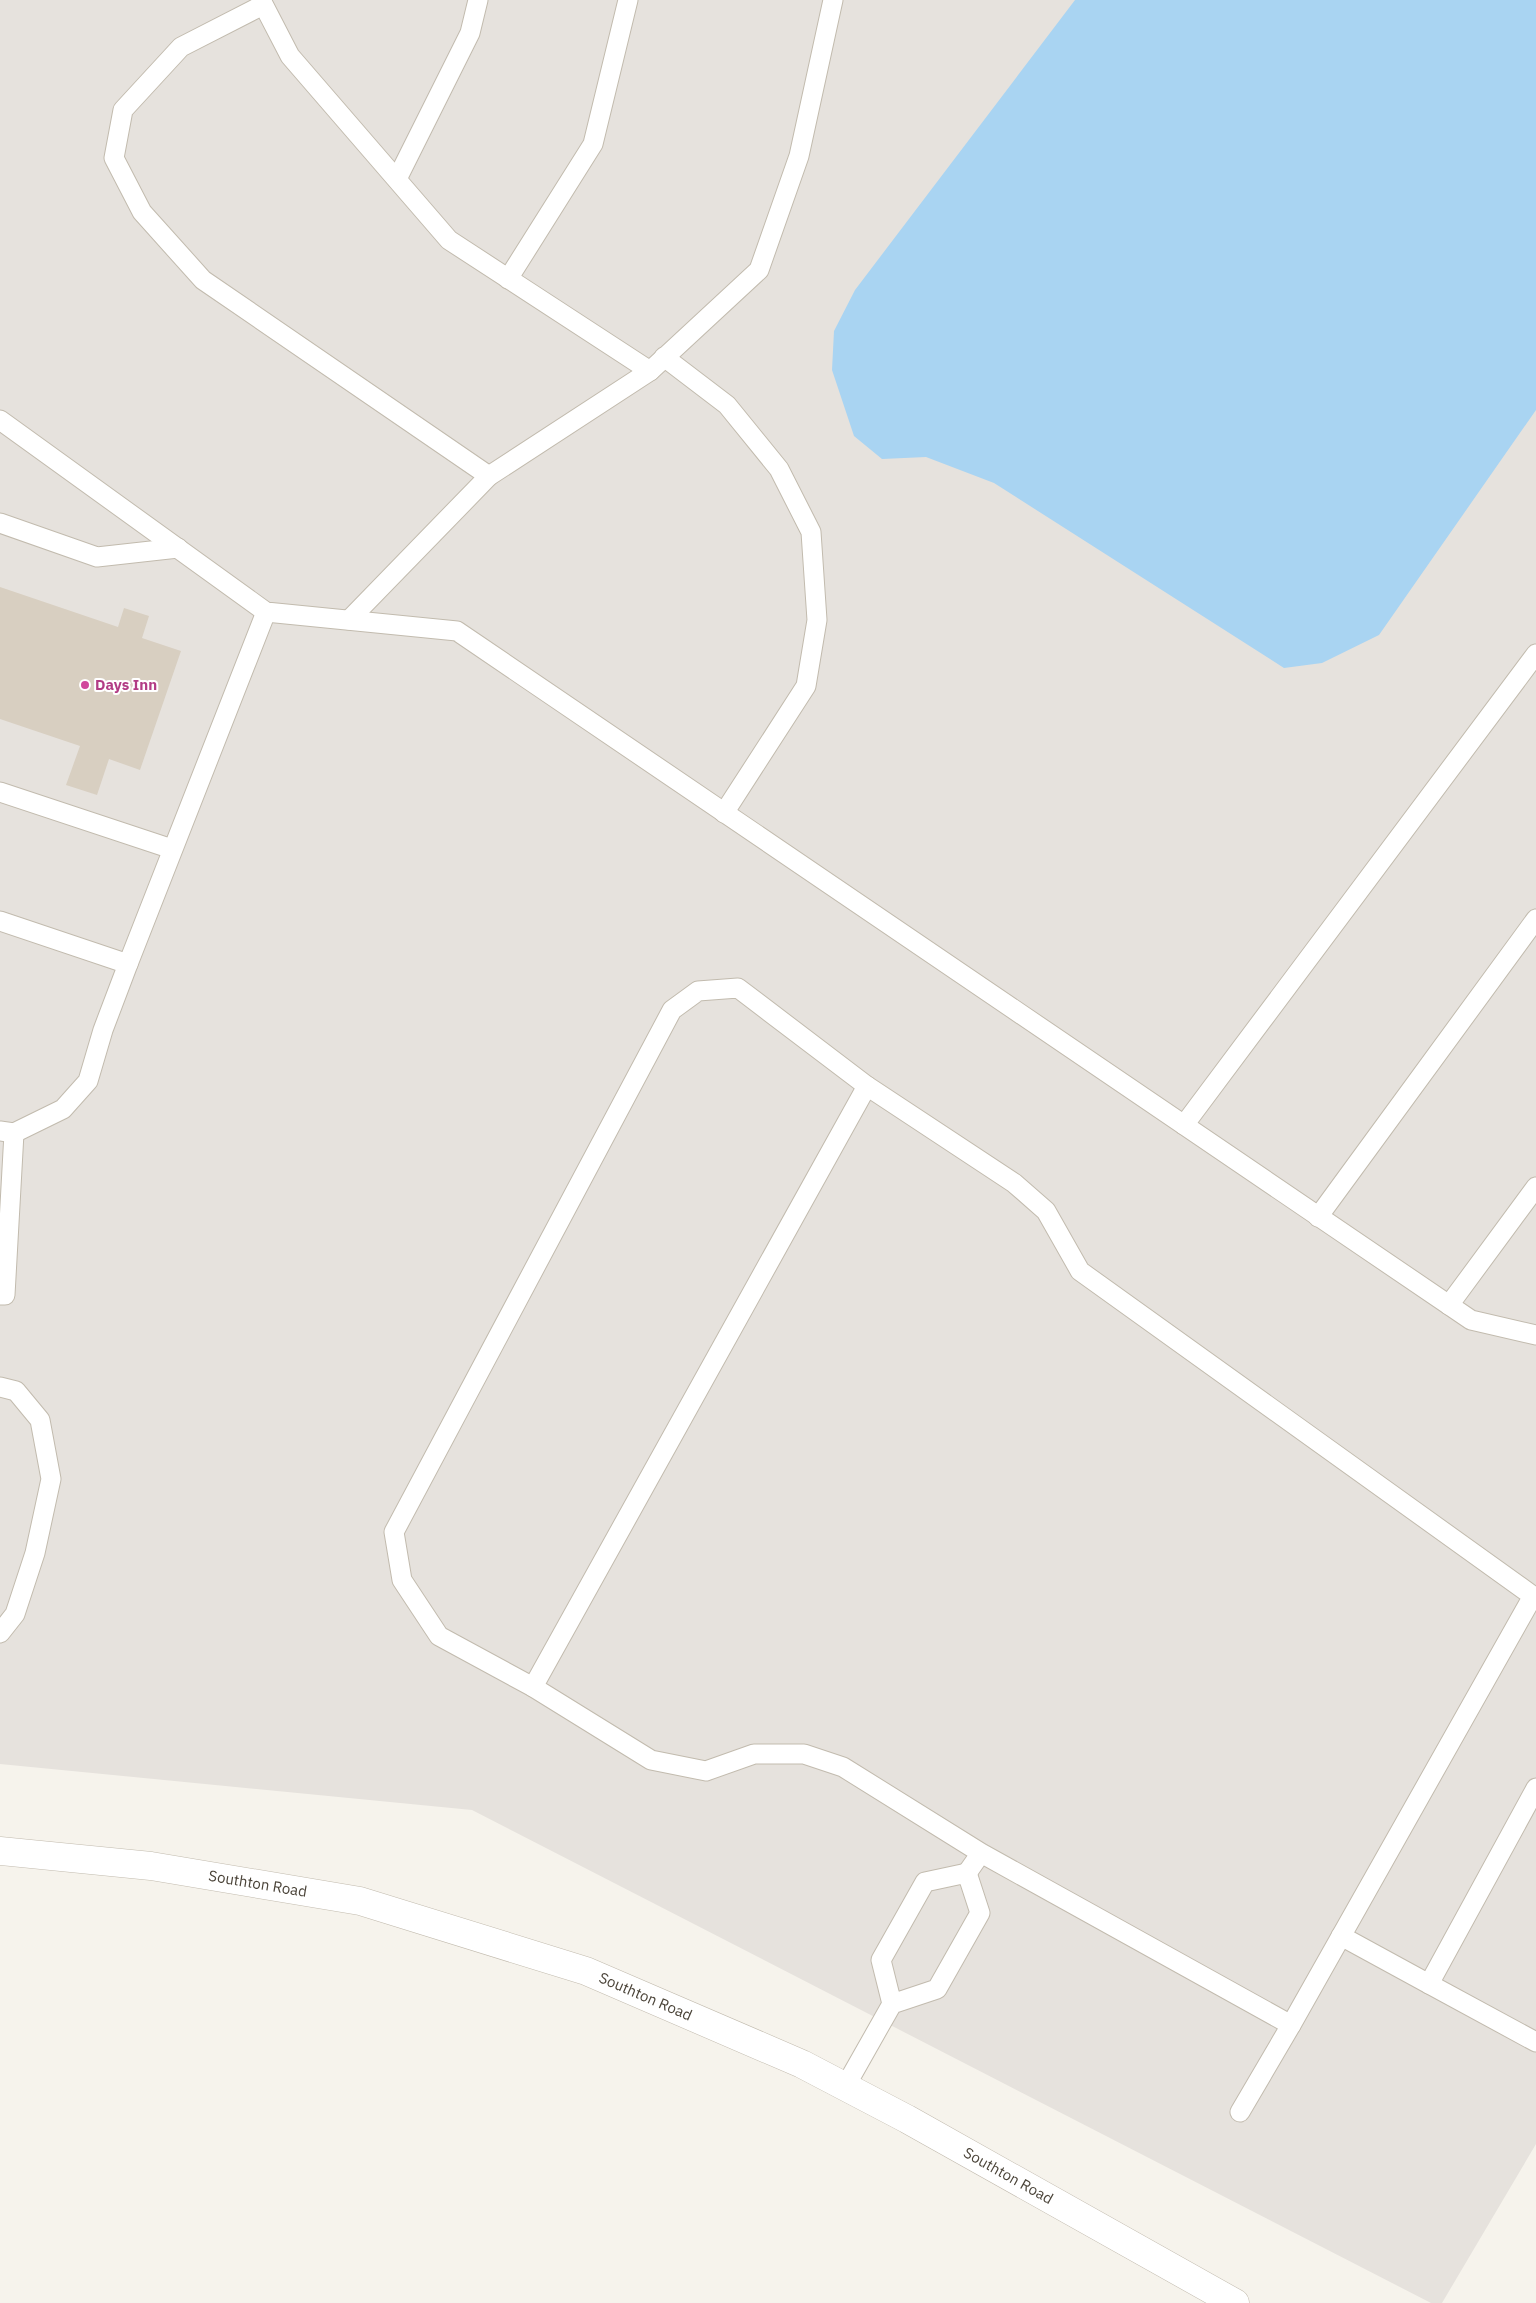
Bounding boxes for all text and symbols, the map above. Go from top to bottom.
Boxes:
place label: Days Inn [95,675,157,694]
marker: Days Inn [79,679,91,691]
street label: Southton Road [207,1866,309,1901]
street label: Southton Road [596,1968,695,2025]
street label: Southton Road [960,2143,1057,2208]

